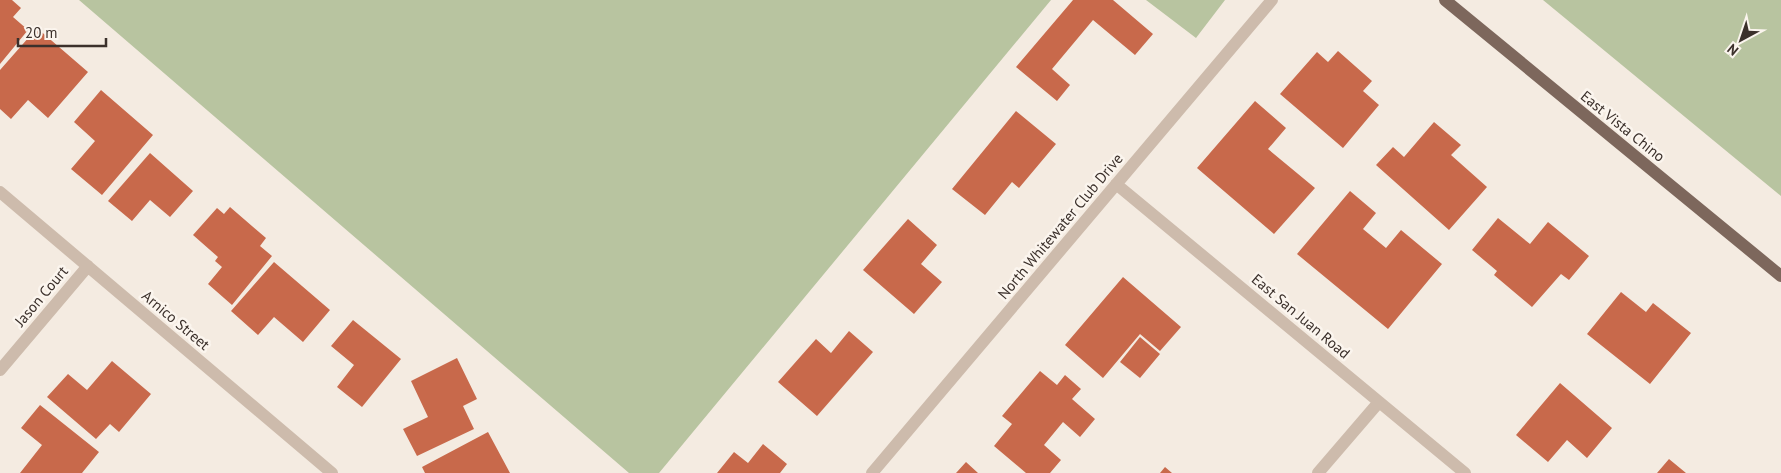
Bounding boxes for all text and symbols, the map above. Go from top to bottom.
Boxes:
scale bar [18,15,105,47]
north arrow [1716,15,1766,65]
text: 20 m [25,23,58,42]
text: N [1723,40,1742,60]
street label: East Vista Chino [1577,86,1669,166]
street label: North Whitewater Club Drive [993,149,1127,303]
street label: Jason Court [10,262,72,331]
street label: East San Juan Road [1248,269,1354,363]
street label: Arnico Street [138,286,214,354]

